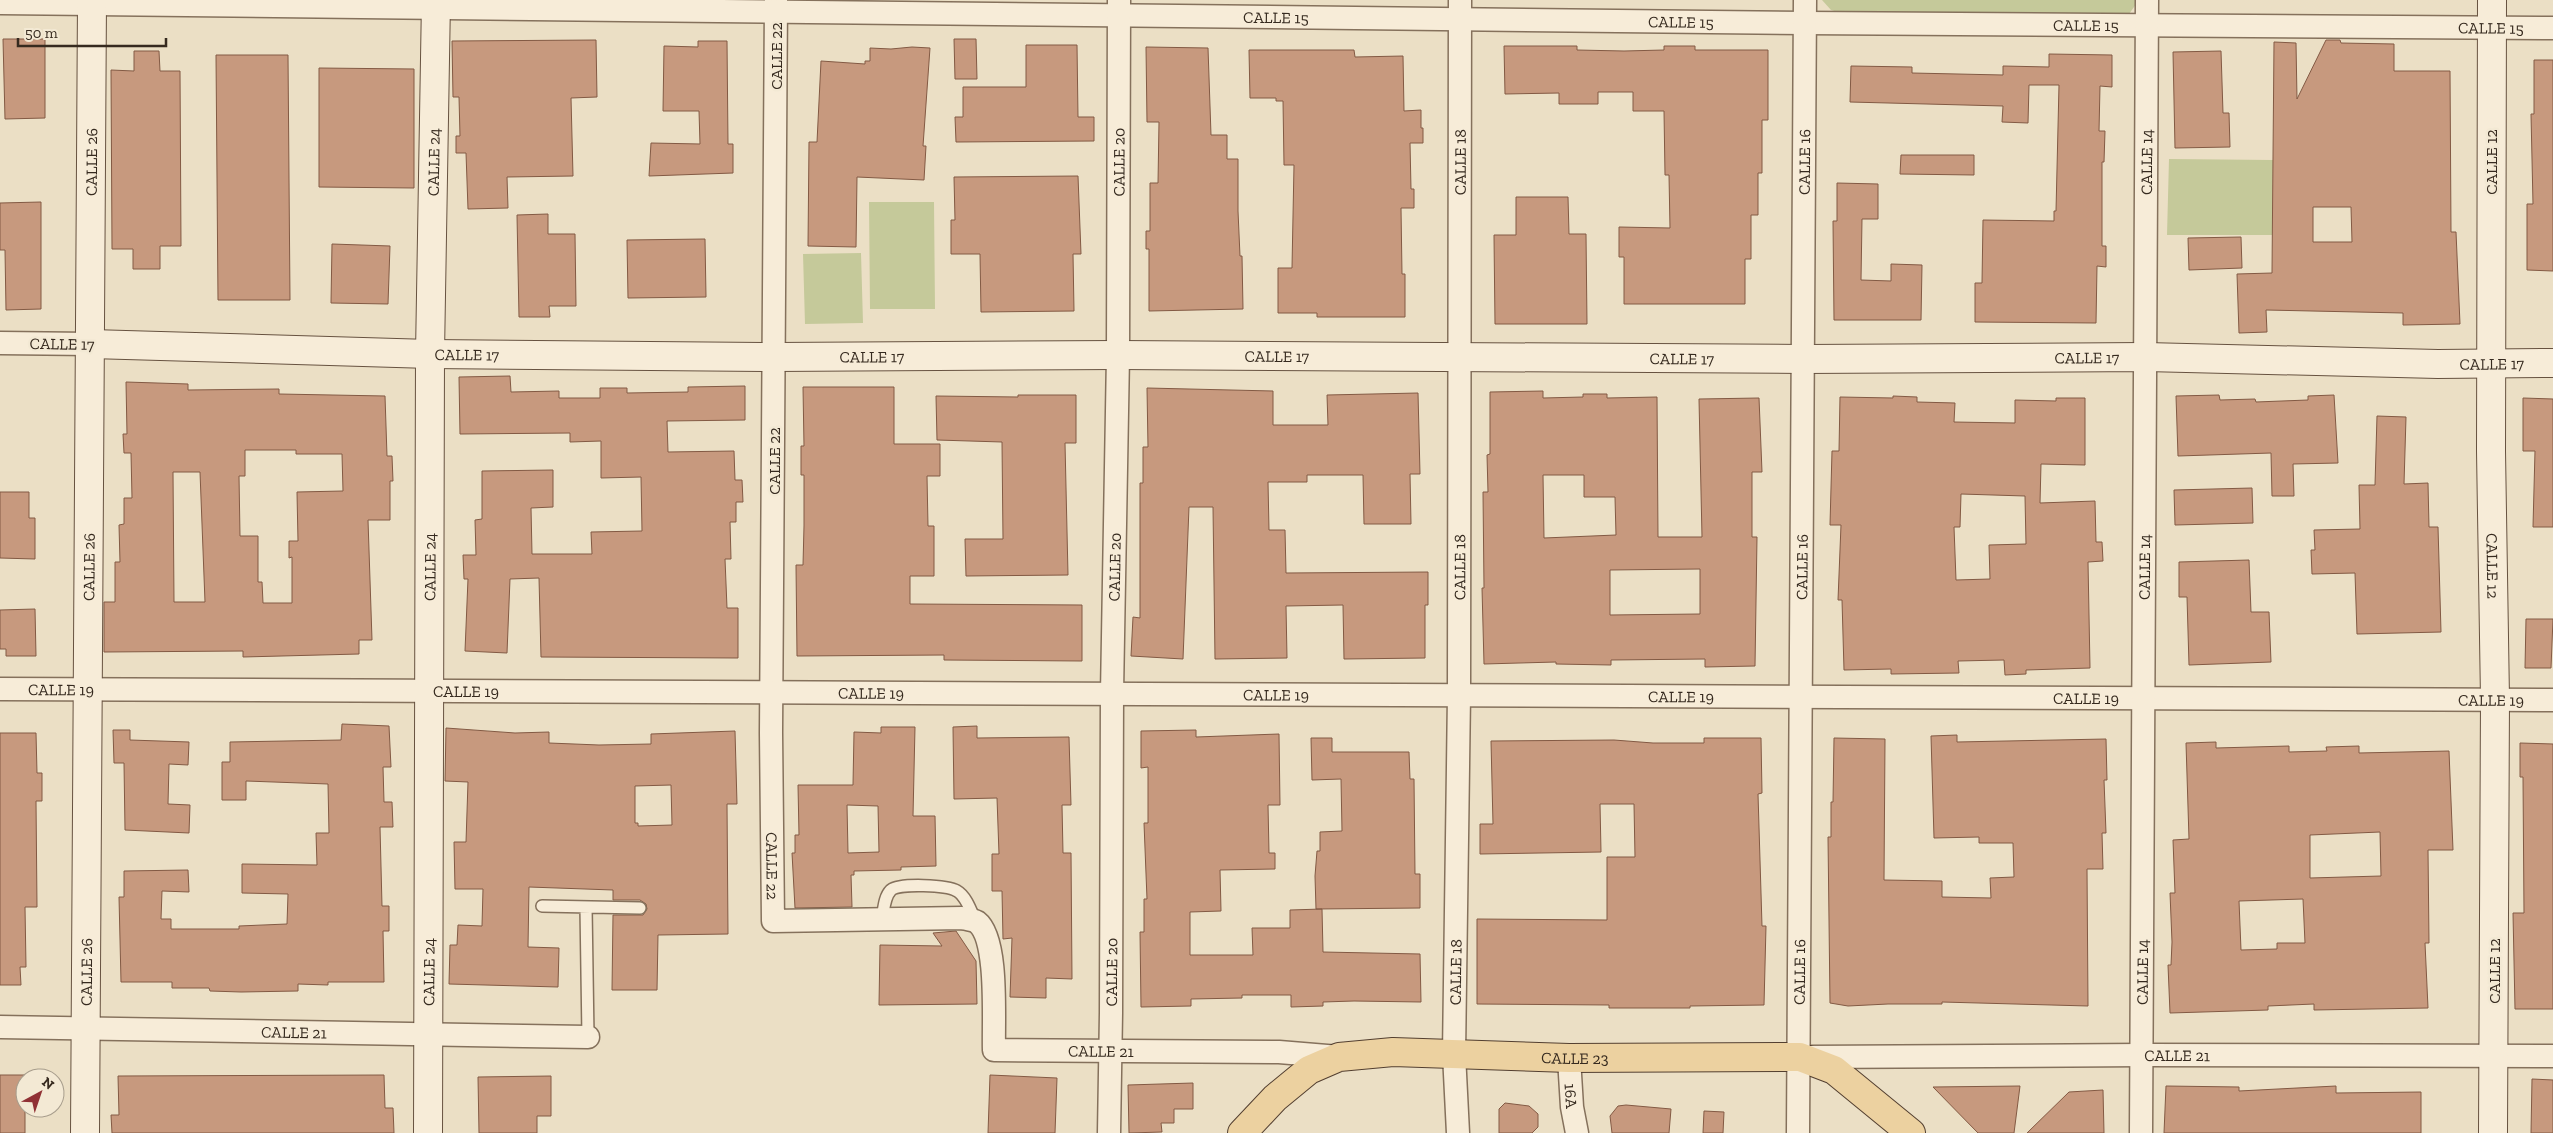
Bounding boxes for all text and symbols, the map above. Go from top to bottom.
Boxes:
street label: CALLE 15 [1243,7,1309,27]
street label: CALLE 15 [1648,12,1714,31]
scale bar [18,15,165,47]
street label: CALLE 15 [2053,15,2119,35]
street label: CALLE 15 [2458,18,2524,37]
street label: CALLE 22 [767,22,786,90]
text: 50 m [25,24,58,42]
street label: CALLE 24 [423,127,443,196]
street label: CALLE 26 [81,128,101,196]
street label: CALLE 20 [1109,128,1128,196]
street label: CALLE 18 [1450,129,1469,195]
street label: CALLE 16 [1794,129,1814,195]
street label: CALLE 14 [2136,129,2156,195]
street label: CALLE 12 [2482,129,2501,195]
street label: CALLE 17 [30,334,95,354]
street label: CALLE 17 [434,345,500,364]
street label: CALLE 17 [1244,346,1310,366]
street label: CALLE 17 [839,347,905,366]
street label: CALLE 17 [2054,348,2120,367]
street label: CALLE 17 [1649,349,1715,368]
street label: CALLE 17 [2459,354,2525,373]
street label: CALLE 22 [765,427,784,495]
street label: CALLE 26 [79,533,98,601]
street label: CALLE 24 [420,533,439,601]
street label: CALLE 20 [1104,533,1124,602]
street label: CALLE 12 [2483,533,2503,599]
street label: CALLE 18 [1450,534,1469,600]
street label: CALLE 16 [1792,534,1811,600]
street label: CALLE 14 [2134,534,2154,600]
street label: CALLE 19 [28,680,94,699]
street label: CALLE 19 [433,681,499,701]
street label: CALLE 19 [838,683,904,702]
street label: CALLE 19 [1243,685,1309,704]
street label: CALLE 19 [1648,687,1714,706]
street label: CALLE 19 [2053,688,2119,708]
street label: CALLE 19 [2458,690,2524,709]
street label: CALLE 22 [763,832,782,900]
street label: CALLE 26 [76,938,96,1006]
street label: CALLE 24 [419,938,438,1006]
street label: CALLE 20 [1102,938,1121,1006]
street label: CALLE 12 [2485,938,2504,1004]
street label: CALLE 18 [1445,939,1465,1005]
street label: CALLE 16 [1789,939,1809,1005]
street label: CALLE 14 [2132,939,2152,1005]
street label: CALLE 21 [261,1022,327,1042]
street label: CALLE 21 [1068,1041,1134,1060]
street label: CALLE 21 [2144,1046,2210,1065]
street label: CALLE 23 [1541,1048,1609,1068]
north arrow [15,1068,65,1118]
text: N [38,1073,58,1094]
street label: 16A [1561,1083,1582,1110]

